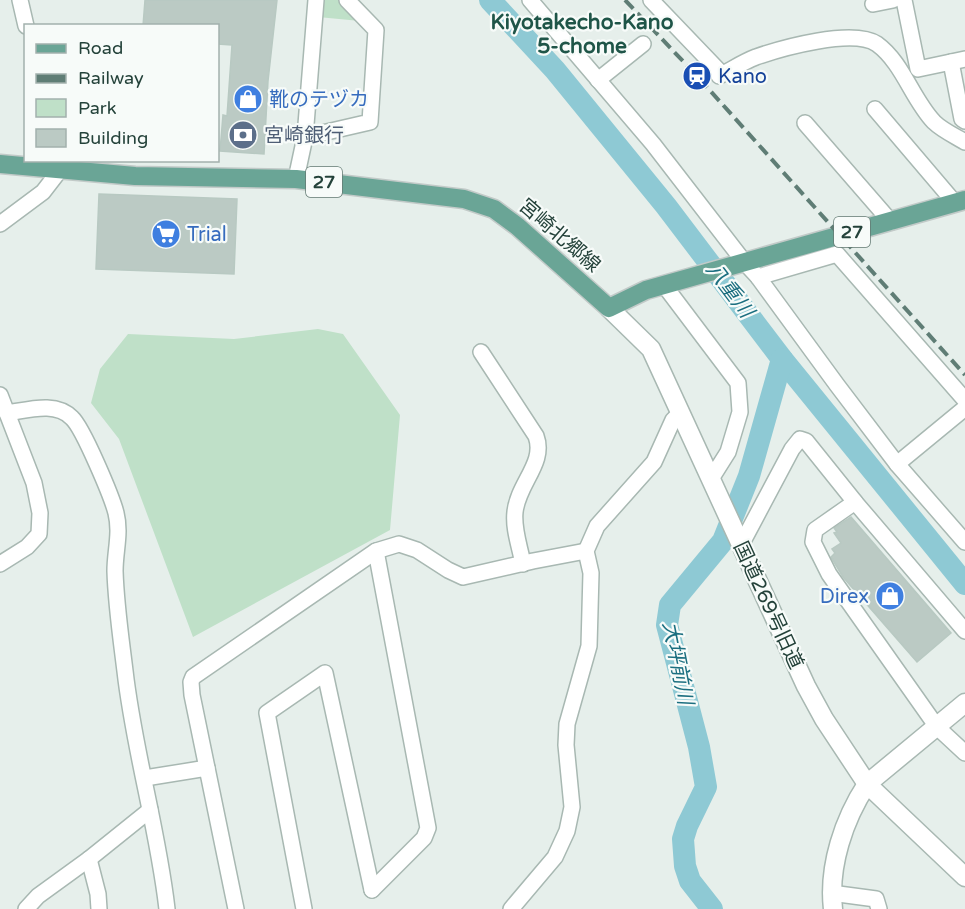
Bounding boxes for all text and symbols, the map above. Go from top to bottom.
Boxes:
district label: Kiyotakecho-Kano 5-chome [491,10,674,59]
legend [24,24,219,162]
text: Road [78,37,123,59]
station icon: Kano [681,60,713,92]
place label: Kano [718,65,767,89]
text: Railway [78,67,144,89]
shop icon: 靴のテヅカ [232,83,264,115]
place label: 靴のテヅカ [269,88,369,112]
text: Park [78,97,117,119]
bank icon: 宮崎銀行 [227,119,259,151]
place label: 宮崎銀行 [264,124,344,148]
text: Building [78,127,148,149]
road number: 27 [306,167,342,197]
street label: 宮崎北郷線 [514,194,605,278]
road number: 27 [834,217,870,247]
supermarket icon: Trial [150,218,182,250]
place label: Trial [187,223,227,247]
water label: 八重川 [701,258,760,325]
street label: 国道269号旧道 [728,538,808,673]
shop icon: Direx [874,580,906,612]
place label: Direx [820,585,869,609]
water label: 大坪前川 [657,619,698,709]

